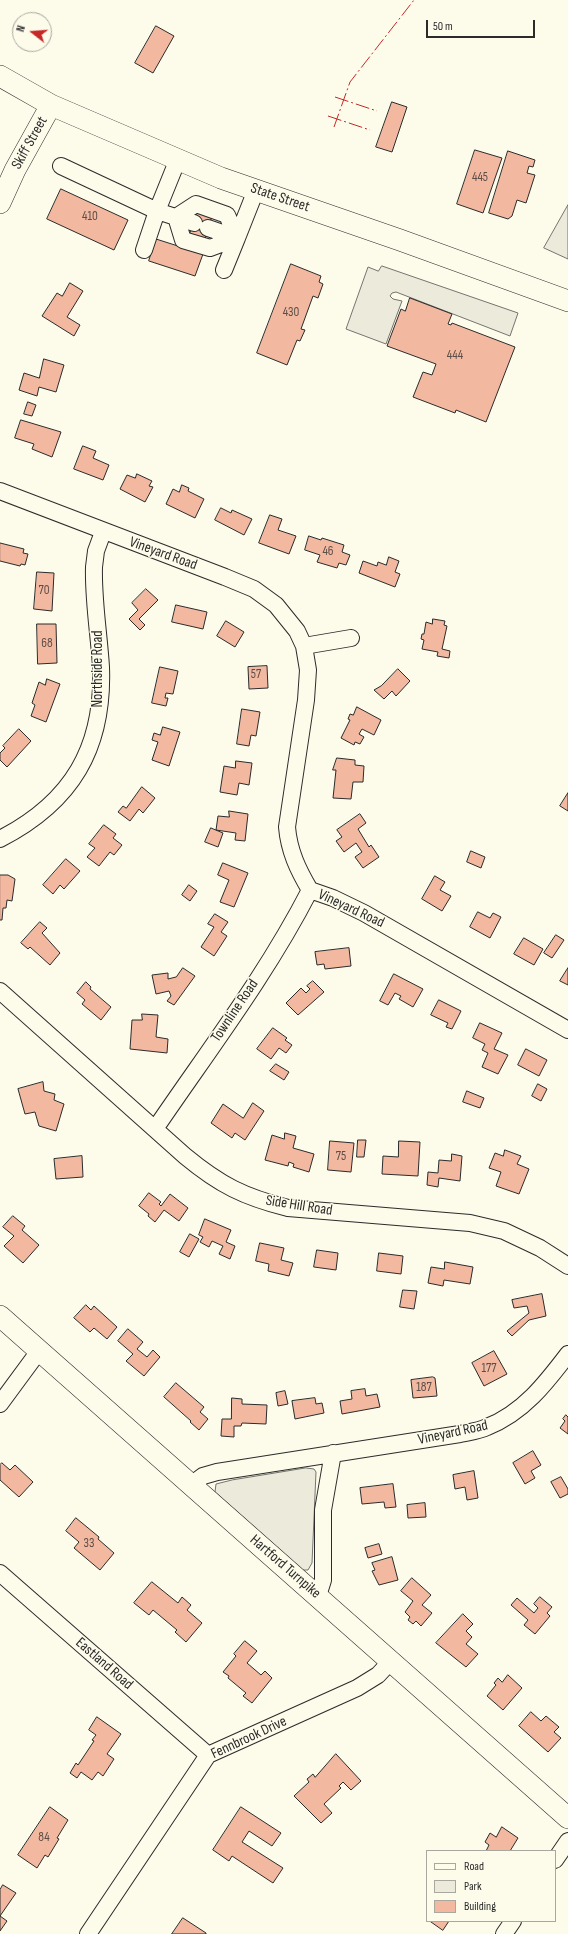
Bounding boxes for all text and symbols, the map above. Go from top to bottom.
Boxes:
north arrow [12,12,52,52]
scale bar [428,12,537,38]
text: 50 m [433,19,453,34]
text: N [14,24,28,33]
street label: Skiff Street [8,113,52,173]
house number: 445 [472,170,488,186]
street label: State Street [248,180,312,216]
house number: 410 [82,209,98,225]
house number: 430 [283,305,299,321]
house number: 444 [447,348,463,364]
street label: Vineyard Road [127,533,199,575]
house number: 46 [322,544,334,560]
house number: 70 [39,583,49,599]
street label: Northside Road [89,630,107,708]
house number: 68 [41,636,53,652]
house number: 57 [251,667,261,683]
street label: Vineyard Road [315,886,387,932]
street label: Townline Road [207,976,263,1046]
house number: 75 [336,1149,346,1165]
street label: Side Hill Road [264,1192,334,1220]
house number: 177 [482,1361,496,1377]
house number: 187 [416,1380,432,1396]
street label: Vineyard Road [416,1417,490,1449]
street label: Hartford Turnpike [246,1531,324,1603]
house number: 33 [84,1536,94,1552]
street label: Eastland Road [72,1634,136,1694]
street label: Fennbrook Drive [208,1713,290,1763]
house number: 84 [38,1830,50,1846]
legend [426,1850,556,1922]
text: Road [464,1859,484,1874]
text: Park [464,1879,482,1894]
text: Building [464,1899,496,1914]

